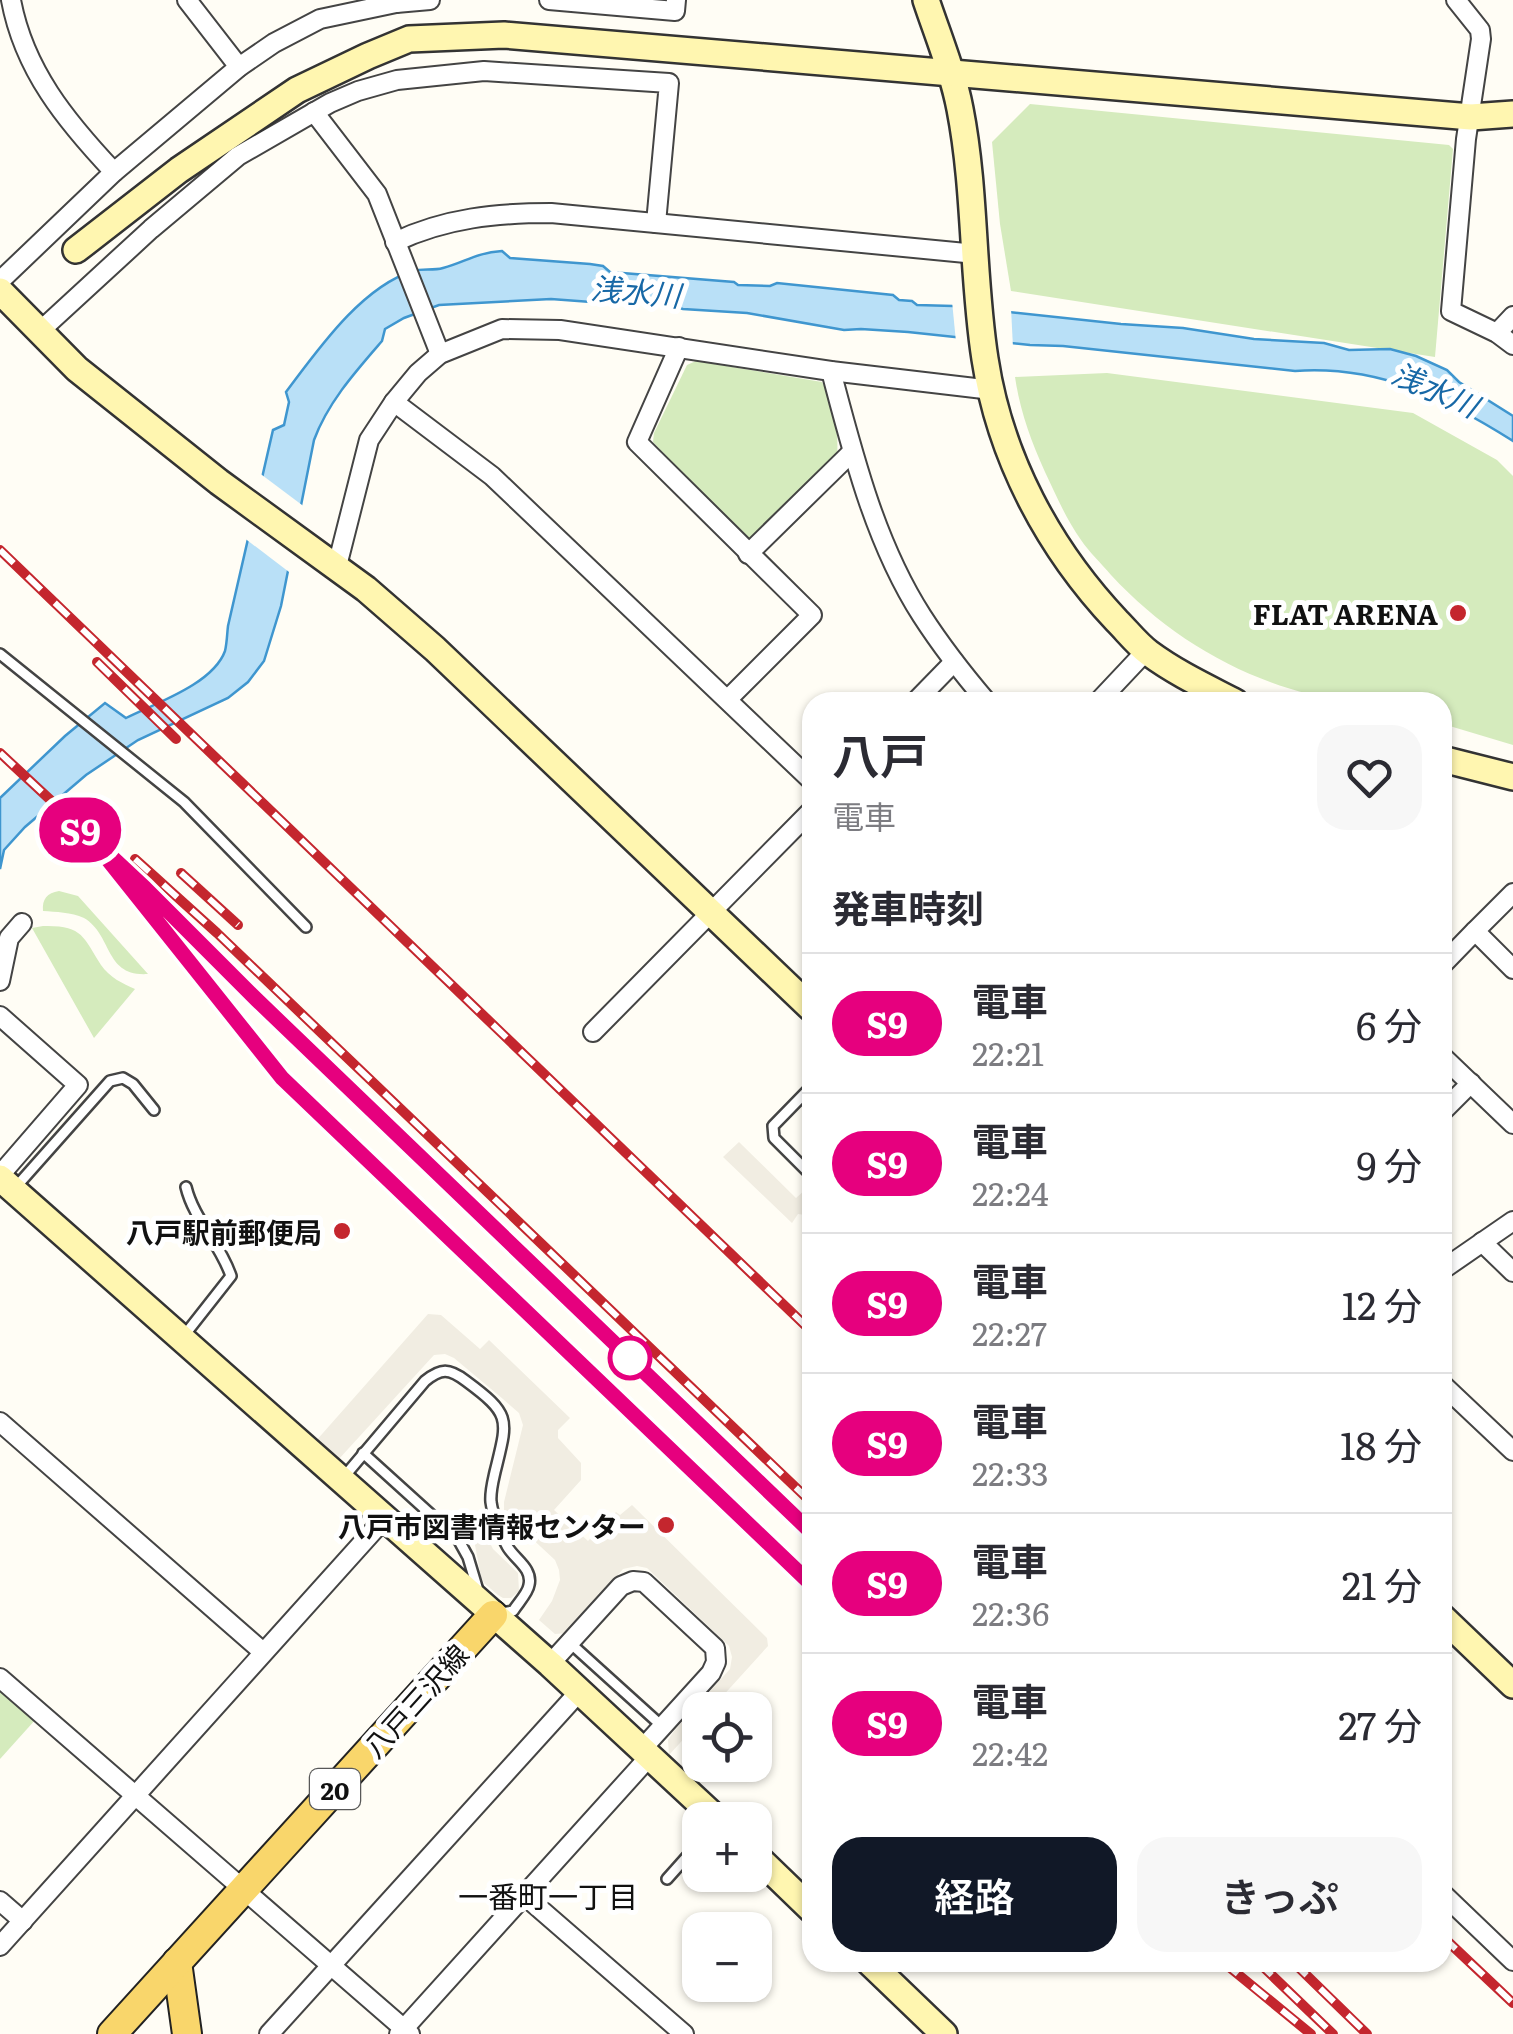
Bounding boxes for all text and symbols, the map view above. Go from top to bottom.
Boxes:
water label: 浅水川 [589,264,686,316]
water label: 浅水川 [1386,350,1489,428]
place label: FLAT ARENA [1253,592,1438,634]
marker: FLAT ARENA [1447,602,1469,624]
text: 八戸 [832,718,928,789]
button: heart [1317,725,1422,830]
text: 電車 [832,791,896,839]
line badge: S9 [35,798,125,862]
text: S9 [59,804,101,856]
text: 発車時刻 [832,878,984,935]
text: 電車 [972,971,1048,1028]
text: 6 分 [1356,995,1422,1052]
text: S9 [866,997,908,1049]
text: 22:21 [972,1028,1044,1076]
text: 電車 [972,1111,1048,1168]
text: 9 分 [1357,1135,1422,1192]
text: S9 [866,1137,908,1189]
text: 22:24 [972,1168,1049,1216]
place label: 八戸駅前郵便局 [126,1210,322,1252]
marker: 八戸駅前郵便局 [331,1220,353,1242]
text: 電車 [972,1251,1048,1308]
text: 12 分 [1342,1275,1422,1332]
text: S9 [866,1277,908,1329]
text: 22:27 [972,1308,1047,1356]
unlabelled marker [609,1337,651,1379]
text: 電車 [972,1391,1048,1448]
text: 18 分 [1340,1415,1422,1472]
text: S9 [866,1417,908,1469]
text: 22:33 [972,1448,1049,1496]
place label: 八戸市図書情報センター [338,1504,646,1546]
marker: 八戸市図書情報センター [655,1514,677,1536]
text: 電車 [972,1531,1048,1588]
text: 21 分 [1342,1555,1422,1612]
text: S9 [866,1557,908,1609]
text: 22:36 [972,1588,1049,1636]
street label: 八戸三沢線 [353,1634,477,1766]
text: 電車 [972,1671,1048,1728]
map controls [682,1692,772,2002]
button: locate [682,1692,772,1782]
text: 27 分 [1338,1695,1422,1752]
text: S9 [866,1697,908,1749]
text: 22:42 [972,1728,1048,1776]
road number: 20 [310,1769,360,1809]
button: + [682,1802,772,1892]
button: 経路 [832,1837,1117,1952]
button: きっぷ [1137,1837,1422,1952]
district label: 一番町一丁目 [458,1873,638,1917]
button: − [682,1912,772,2002]

